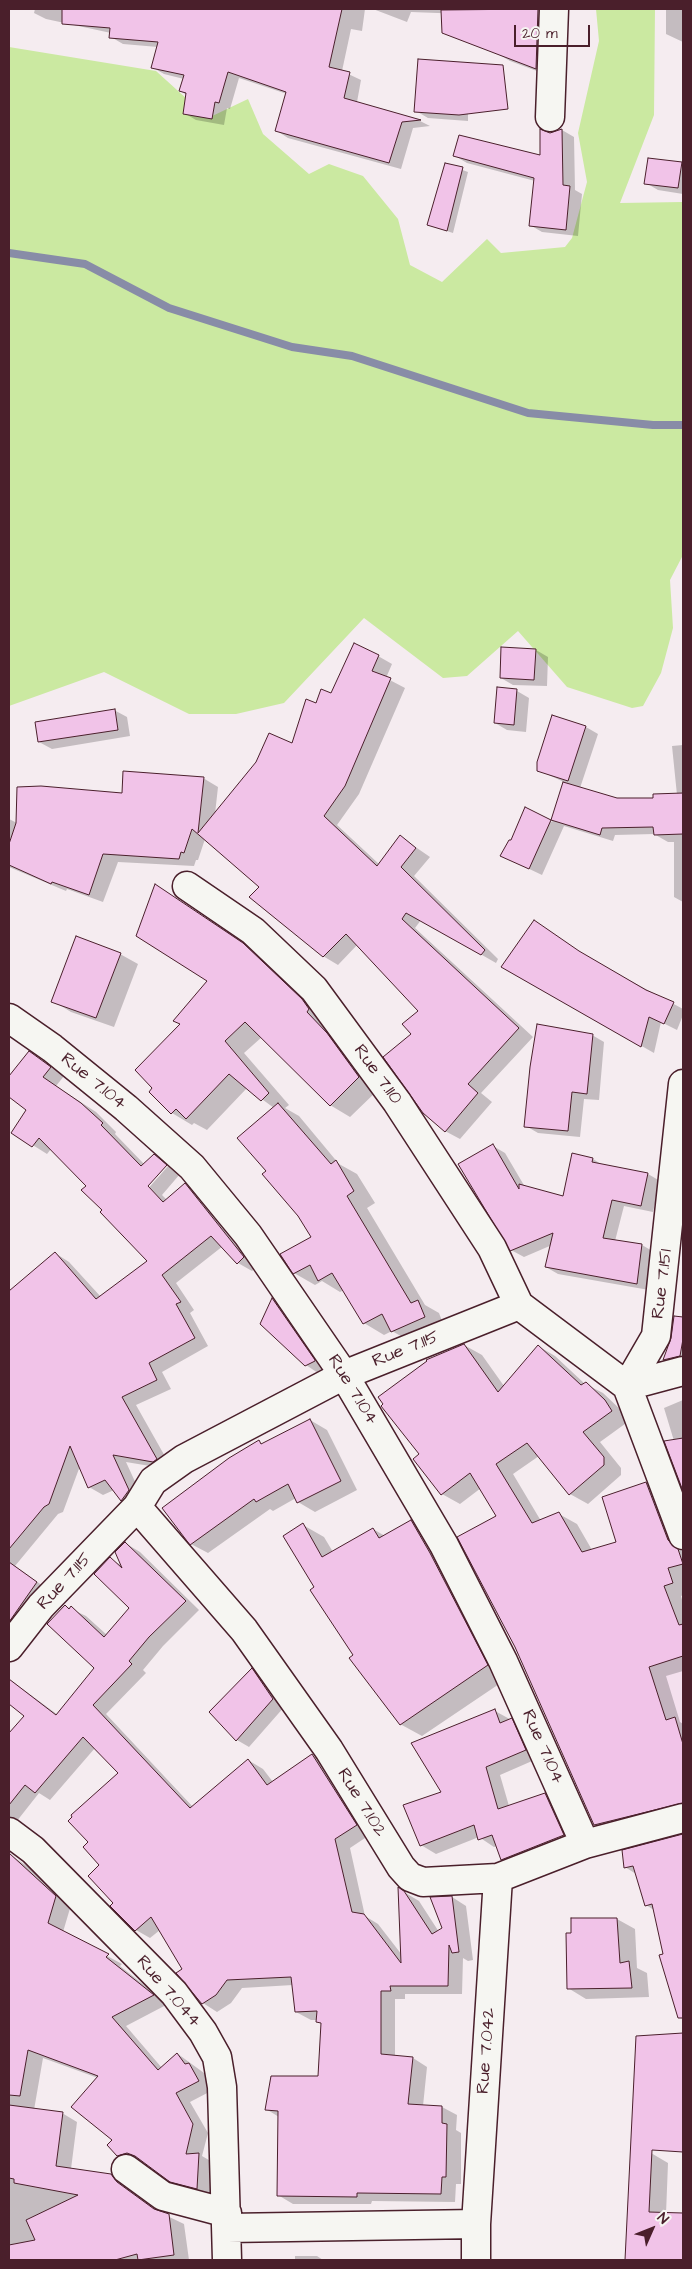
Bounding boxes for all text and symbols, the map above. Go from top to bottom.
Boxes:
scale bar [517,15,593,47]
text: 20 m [522,23,558,44]
street label: Rue 7.110 [348,1041,406,1109]
street label: Rue 7.104 [56,1049,130,1115]
street label: Rue 7.151 [648,1248,678,1320]
street label: Rue 7.115 [370,1327,442,1373]
street label: Rue 7.104 [322,1351,382,1429]
street label: Rue 7.115 [33,1549,97,1615]
street label: Rue 7.104 [516,1707,568,1787]
street label: Rue 7.102 [332,1765,390,1841]
street label: Rue 7.044 [131,1952,205,2032]
street label: Rue 7.042 [473,2007,501,2095]
north arrow [627,2204,677,2254]
text: N [653,2208,673,2229]

